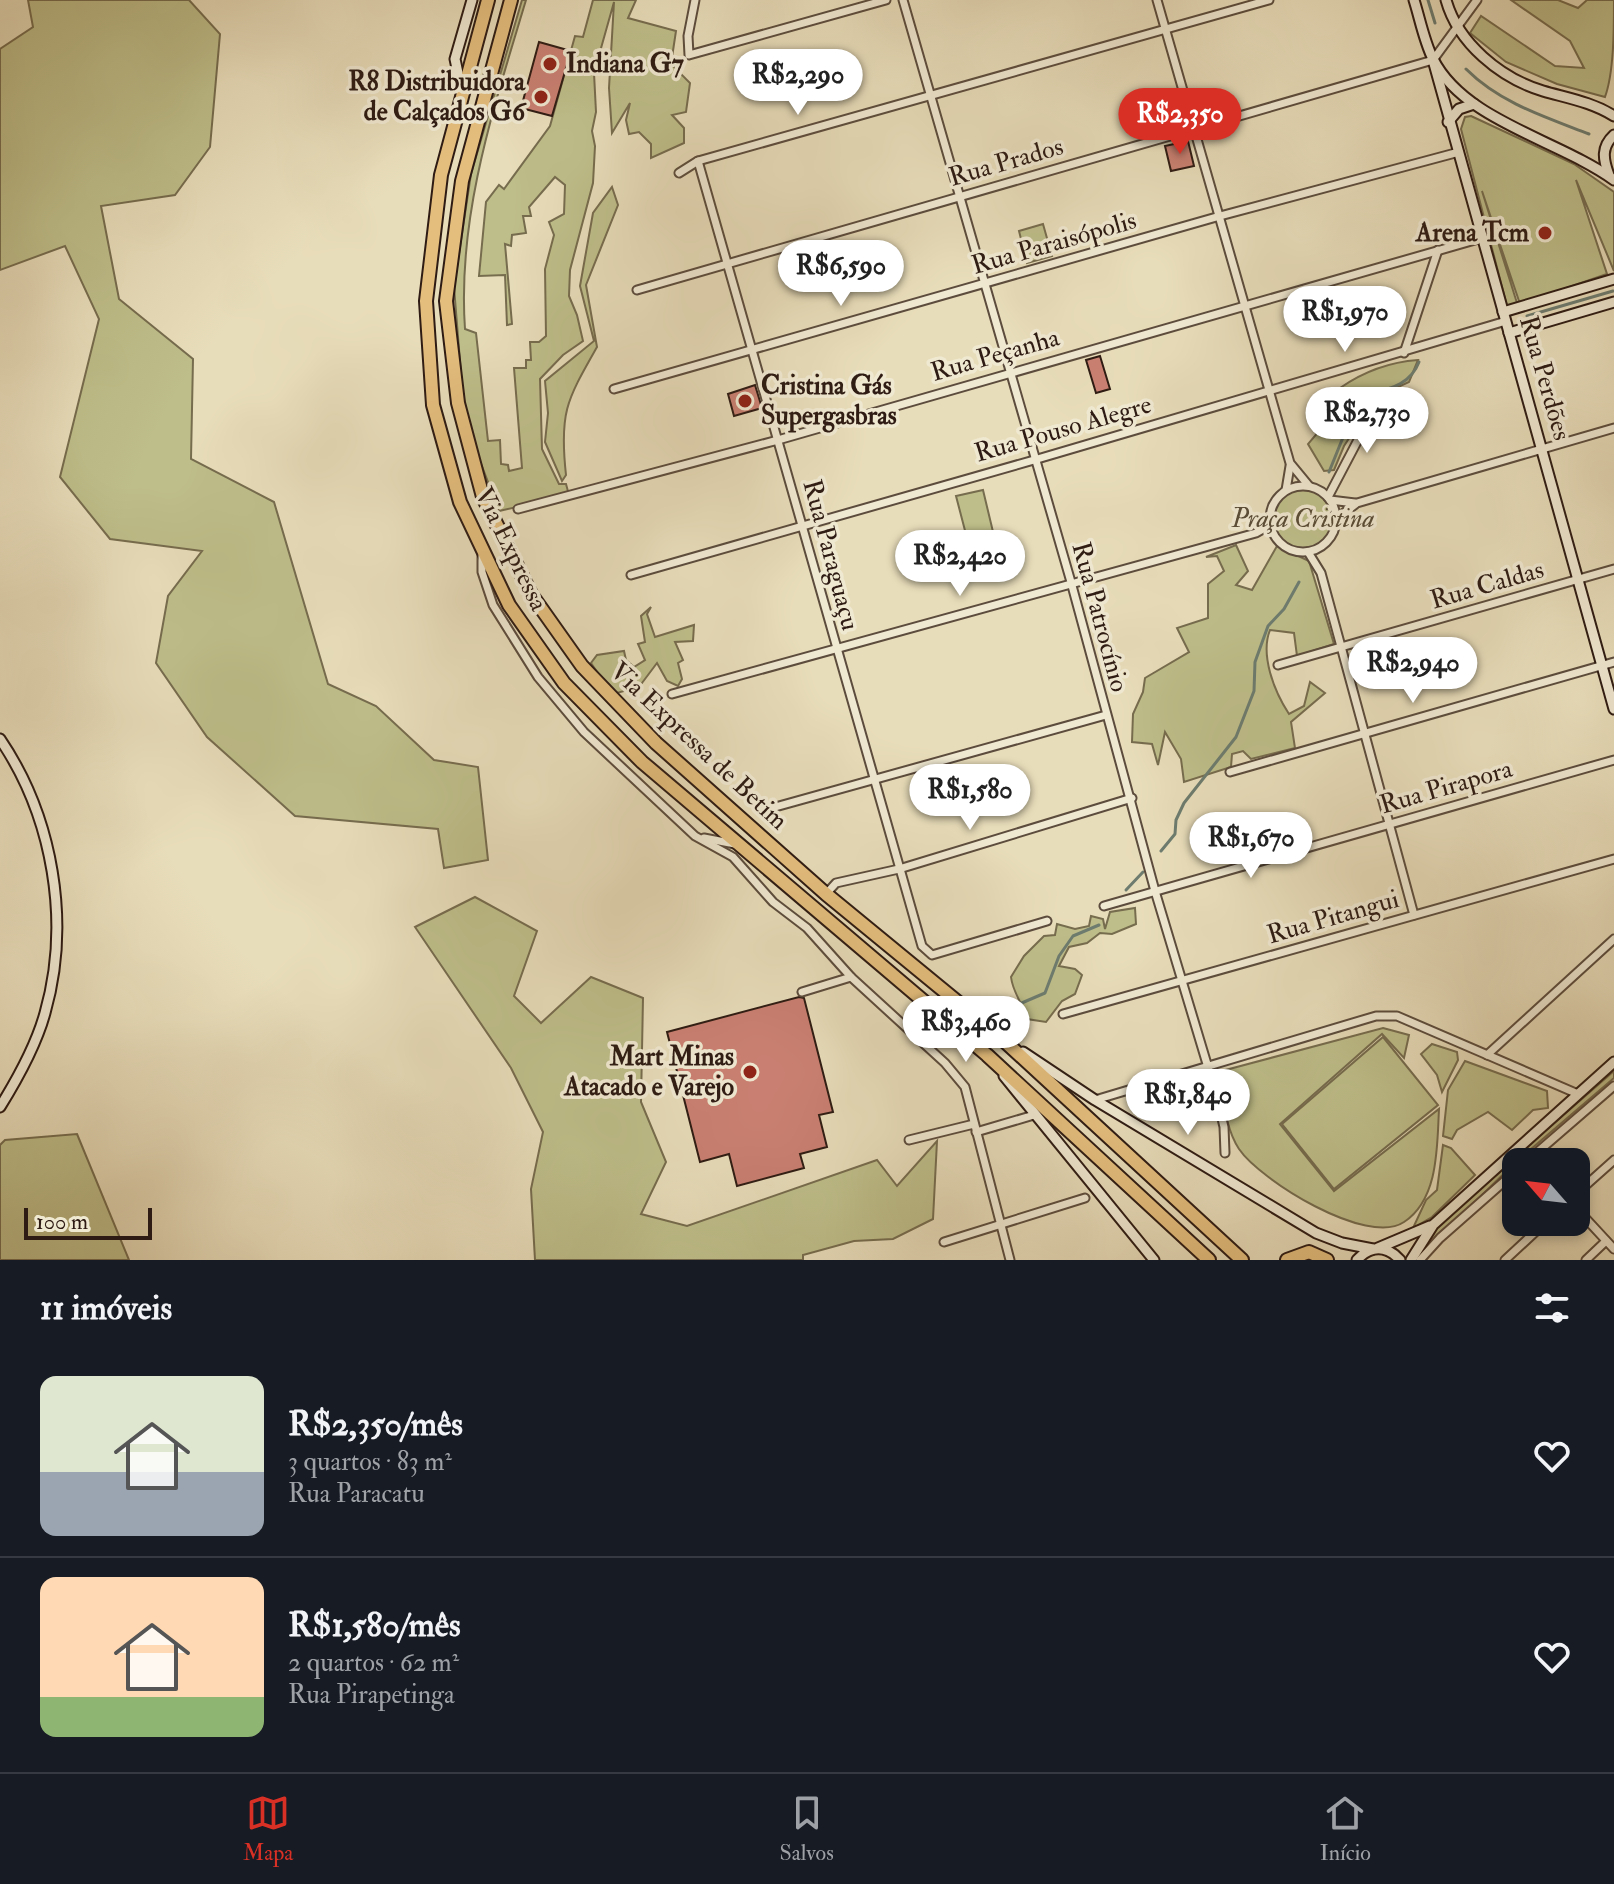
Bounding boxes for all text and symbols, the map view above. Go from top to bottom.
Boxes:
place label: Indiana G7 [566,48,684,80]
pin: R$2,290 [724,49,872,117]
marker: Indiana G7 [541,55,559,73]
text: R$2,290 [752,59,844,91]
place label: R8 Distribuidora de Calçados G6 [348,66,527,128]
marker: R8 Distribuidora de Calçados G6 [532,88,550,106]
pin: R$2,350 [1106,88,1254,156]
text: R$2,350 [1136,98,1224,130]
street label: Rua Prados [945,130,1067,194]
street label: Rua Paraisópolis [968,204,1140,283]
place label: Arena Tcm [1415,217,1530,249]
marker: Arena Tcm [1536,224,1554,242]
pin: R$6,590 [767,240,915,308]
text: R$6,590 [796,250,886,282]
pin: R$1,970 [1271,286,1419,354]
text: R$1,970 [1301,296,1389,328]
street label: Rua Perdões [1512,312,1578,444]
street label: Rua Peçanha [927,321,1063,389]
place label: Cristina Gás Supergasbras [761,370,897,433]
pin: R$2,730 [1293,387,1441,455]
street label: Rua Pouso Alegre [971,388,1155,470]
marker: Cristina Gás Supergasbras [736,392,754,410]
text: R$2,730 [1324,397,1410,429]
street label: Rua Paraguaçu [796,476,866,634]
street label: Via Expressa [466,482,555,617]
park label: Praça Cristina [1231,503,1375,535]
pin: R$2,420 [886,530,1034,598]
street label: Rua Patrocínio [1065,539,1135,695]
text: R$2,420 [913,540,1007,572]
street label: Rua Caldas [1427,554,1548,616]
pin: R$2,940 [1339,637,1487,705]
text: R$2,940 [1366,647,1460,679]
street label: Via Expressa de Betim [603,655,795,837]
street label: Rua Pirapora [1376,753,1517,822]
pin: R$1,580 [896,764,1044,832]
text: R$1,580 [927,774,1013,806]
pin: R$1,670 [1177,812,1325,880]
text: R$1,670 [1207,822,1295,854]
street label: Rua Pitangui [1263,883,1403,951]
pin: R$3,460 [892,996,1040,1064]
text: R$3,460 [921,1006,1011,1038]
place label: Mart Minas Atacado e Varejo [563,1041,734,1103]
marker: Mart Minas Atacado e Varejo [741,1063,759,1081]
pin: R$1,840 [1114,1069,1262,1137]
text: R$1,840 [1144,1079,1232,1111]
north arrow [1502,1148,1590,1236]
map controls [1502,1148,1590,1236]
scale bar [24,1204,152,1240]
text: 100 m [36,1208,88,1236]
icon: filters [1530,1286,1574,1330]
text: 11 imóveis [40,1287,172,1330]
text: R$2,350/mês [288,1403,463,1446]
icon: home [104,1408,200,1504]
icon: heart [1530,1434,1574,1478]
text: 3 quartos · 83 m² [288,1446,452,1478]
text: Rua Paracatu [288,1478,425,1510]
text: R$1,580/mês [288,1604,461,1647]
icon: home [104,1609,200,1705]
icon: heart [1530,1635,1574,1679]
text: 2 quartos · 62 m² [288,1647,459,1679]
text: Rua Pirapetinga [288,1679,455,1711]
tab: Mapa [243,1791,293,1867]
tab: Salvos [779,1791,834,1867]
tab: Início [1320,1791,1371,1867]

